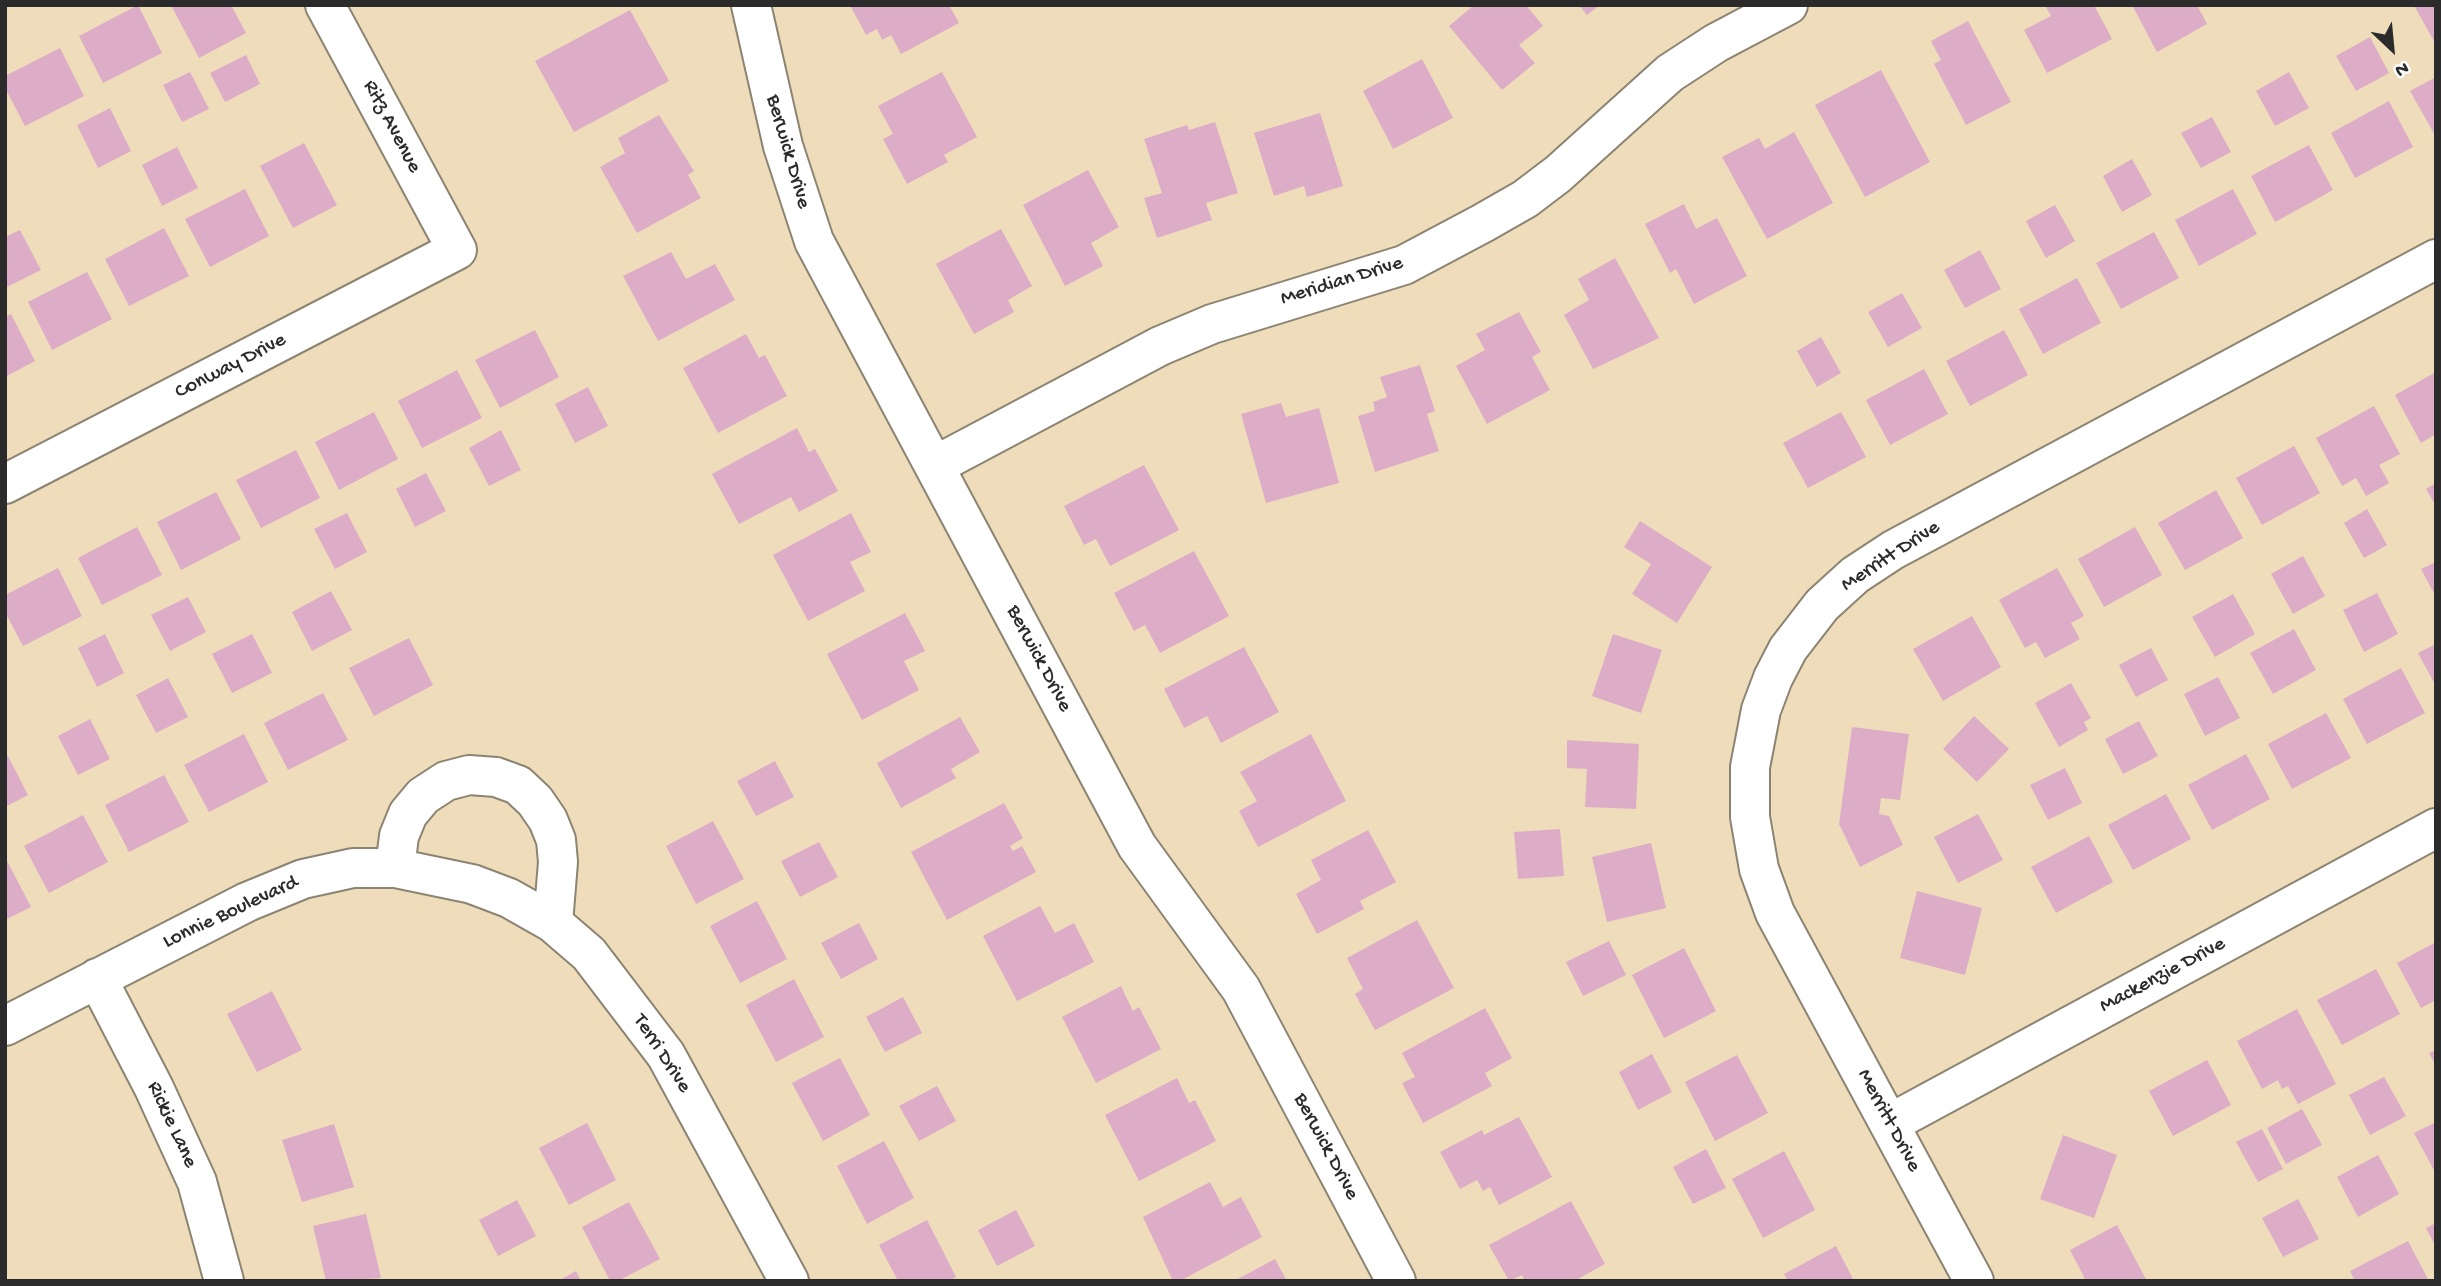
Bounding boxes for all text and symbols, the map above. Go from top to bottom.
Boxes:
north arrow [2357,14,2427,84]
text: N [2391,55,2412,81]
street label: Ritz Avenue [356,76,426,178]
street label: Berwick Drive [759,92,815,212]
street label: Meridian Drive [1278,251,1406,313]
street label: Conway Drive [171,328,291,406]
street label: Merritt Drive [1837,516,1945,598]
street label: Berwick Drive [999,601,1077,717]
street label: Lonnie Boulevard [159,871,303,955]
street label: Mackenzie Drive [2096,932,2230,1020]
street label: Terri Drive [626,1010,696,1098]
street label: Merritt Drive [1850,1065,1926,1177]
street label: Rickie Lane [140,1078,202,1172]
street label: Berwick Drive [1286,1089,1364,1205]

